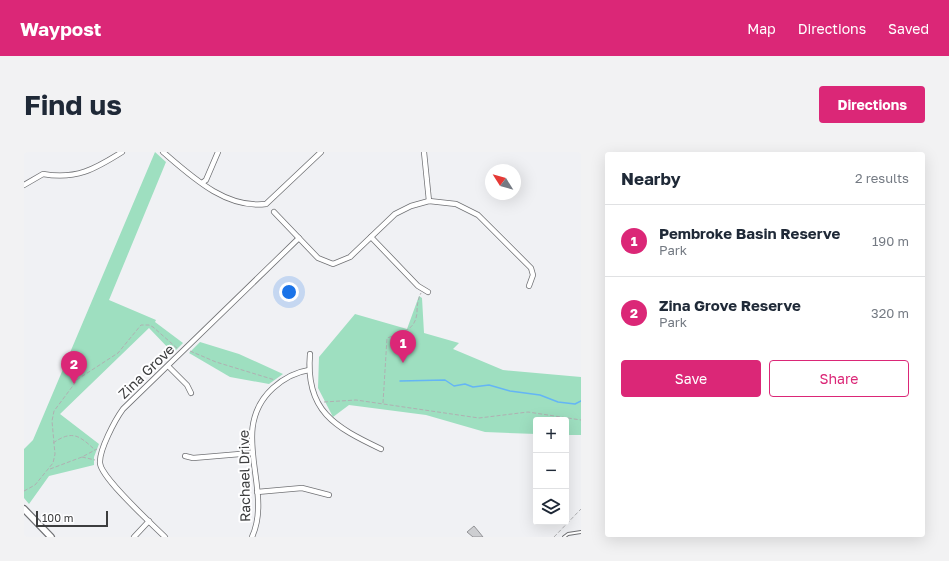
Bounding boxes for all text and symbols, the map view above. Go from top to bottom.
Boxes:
text: Waypost [20,17,101,40]
text: Map [747,20,776,37]
text: Directions [798,20,866,37]
text: Saved [888,20,929,37]
button: Directions [819,86,925,123]
text: Find us [24,88,122,121]
north arrow [485,164,521,200]
text: Nearby [621,168,681,189]
text: 2 results [855,170,909,186]
text: Pembroke Basin Reserve [659,224,840,242]
text: 1 [631,233,637,249]
text: 190 m [872,233,909,249]
text: Park [659,242,687,258]
your location [279,282,299,302]
text: Zina Grove Reserve [659,296,801,314]
text: 2 [630,305,638,321]
text: 320 m [871,305,909,321]
text: Park [659,314,687,330]
pin: 1 [390,330,416,363]
street label: Zina Grove [114,340,178,402]
pin: 2 [61,351,87,384]
button: Save [621,360,761,397]
button: Share [769,360,909,397]
map controls [533,417,569,525]
button: + [533,417,569,453]
street label: Rachael Drive [235,430,253,522]
button: − [533,453,569,489]
button: layers [533,489,569,525]
scale bar [36,509,108,528]
text: 100 m [42,511,73,524]

